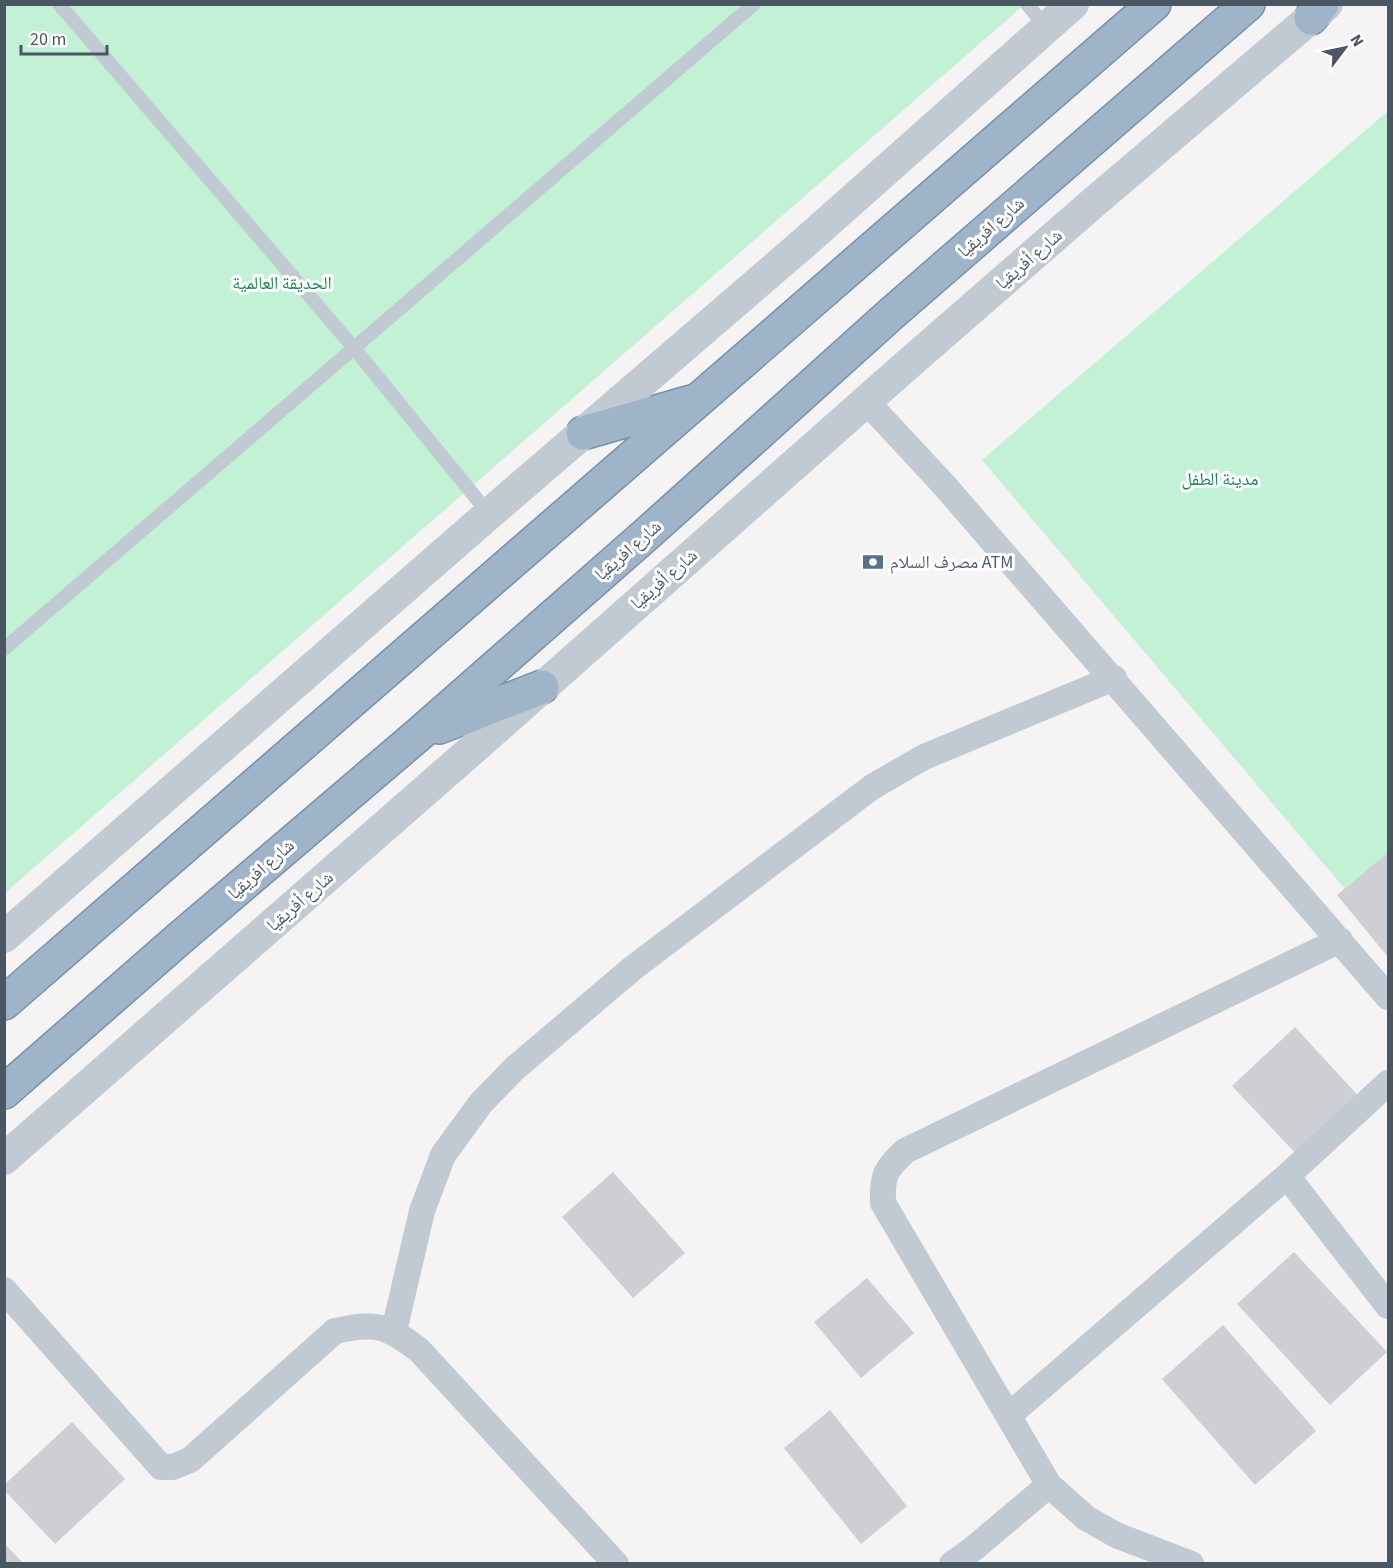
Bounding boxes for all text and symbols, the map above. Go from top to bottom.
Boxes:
scale bar [21,18,106,56]
north arrow [1315,18,1375,78]
text: 20 m [30,27,66,52]
text: N [1345,30,1369,51]
street label: شارع افريقيا [953,191,1030,263]
street label: شارع أفريقيا [991,223,1068,295]
park label: الحديقة العالمية [232,271,332,296]
park label: مدينة الطفل [1182,467,1258,492]
street label: شارع افريقيا [590,514,667,586]
street label: شارع أفريقيا [626,543,703,615]
bank icon: مصرف السلام ATM [861,550,885,574]
place label: مصرف السلام ATM [890,550,1013,575]
street label: شارع افريقيا [223,833,300,905]
street label: شارع أفريقيا [262,865,339,937]

